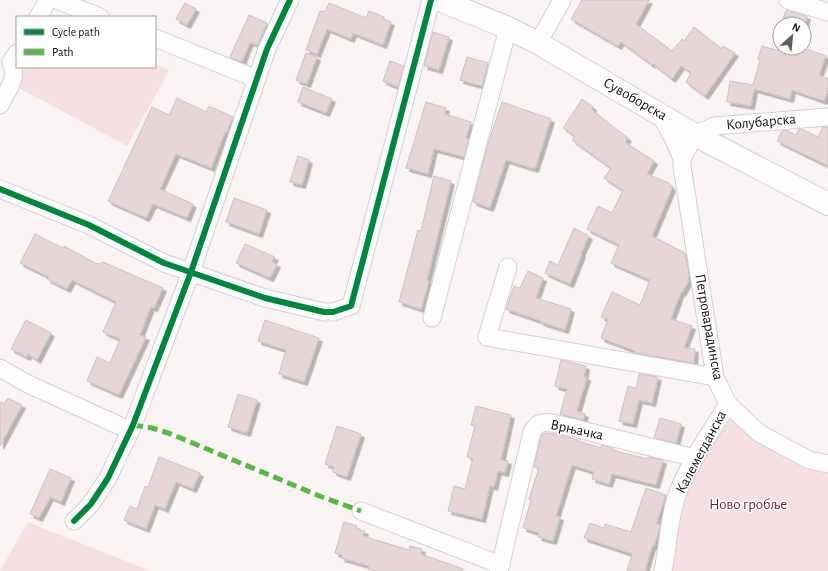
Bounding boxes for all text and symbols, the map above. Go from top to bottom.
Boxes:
legend [16,16,156,68]
north arrow [772,16,812,56]
text: N [790,21,802,34]
text: Cycle path [52,26,100,39]
text: Path [52,46,74,58]
street label: Сувоборска [601,75,669,123]
street label: Колубарска [725,111,797,133]
street label: Петроварадинска [692,273,726,381]
street label: Калемегданска [673,408,729,496]
street label: Врњачка [549,417,605,443]
park label: Ново гробље [709,497,787,512]

